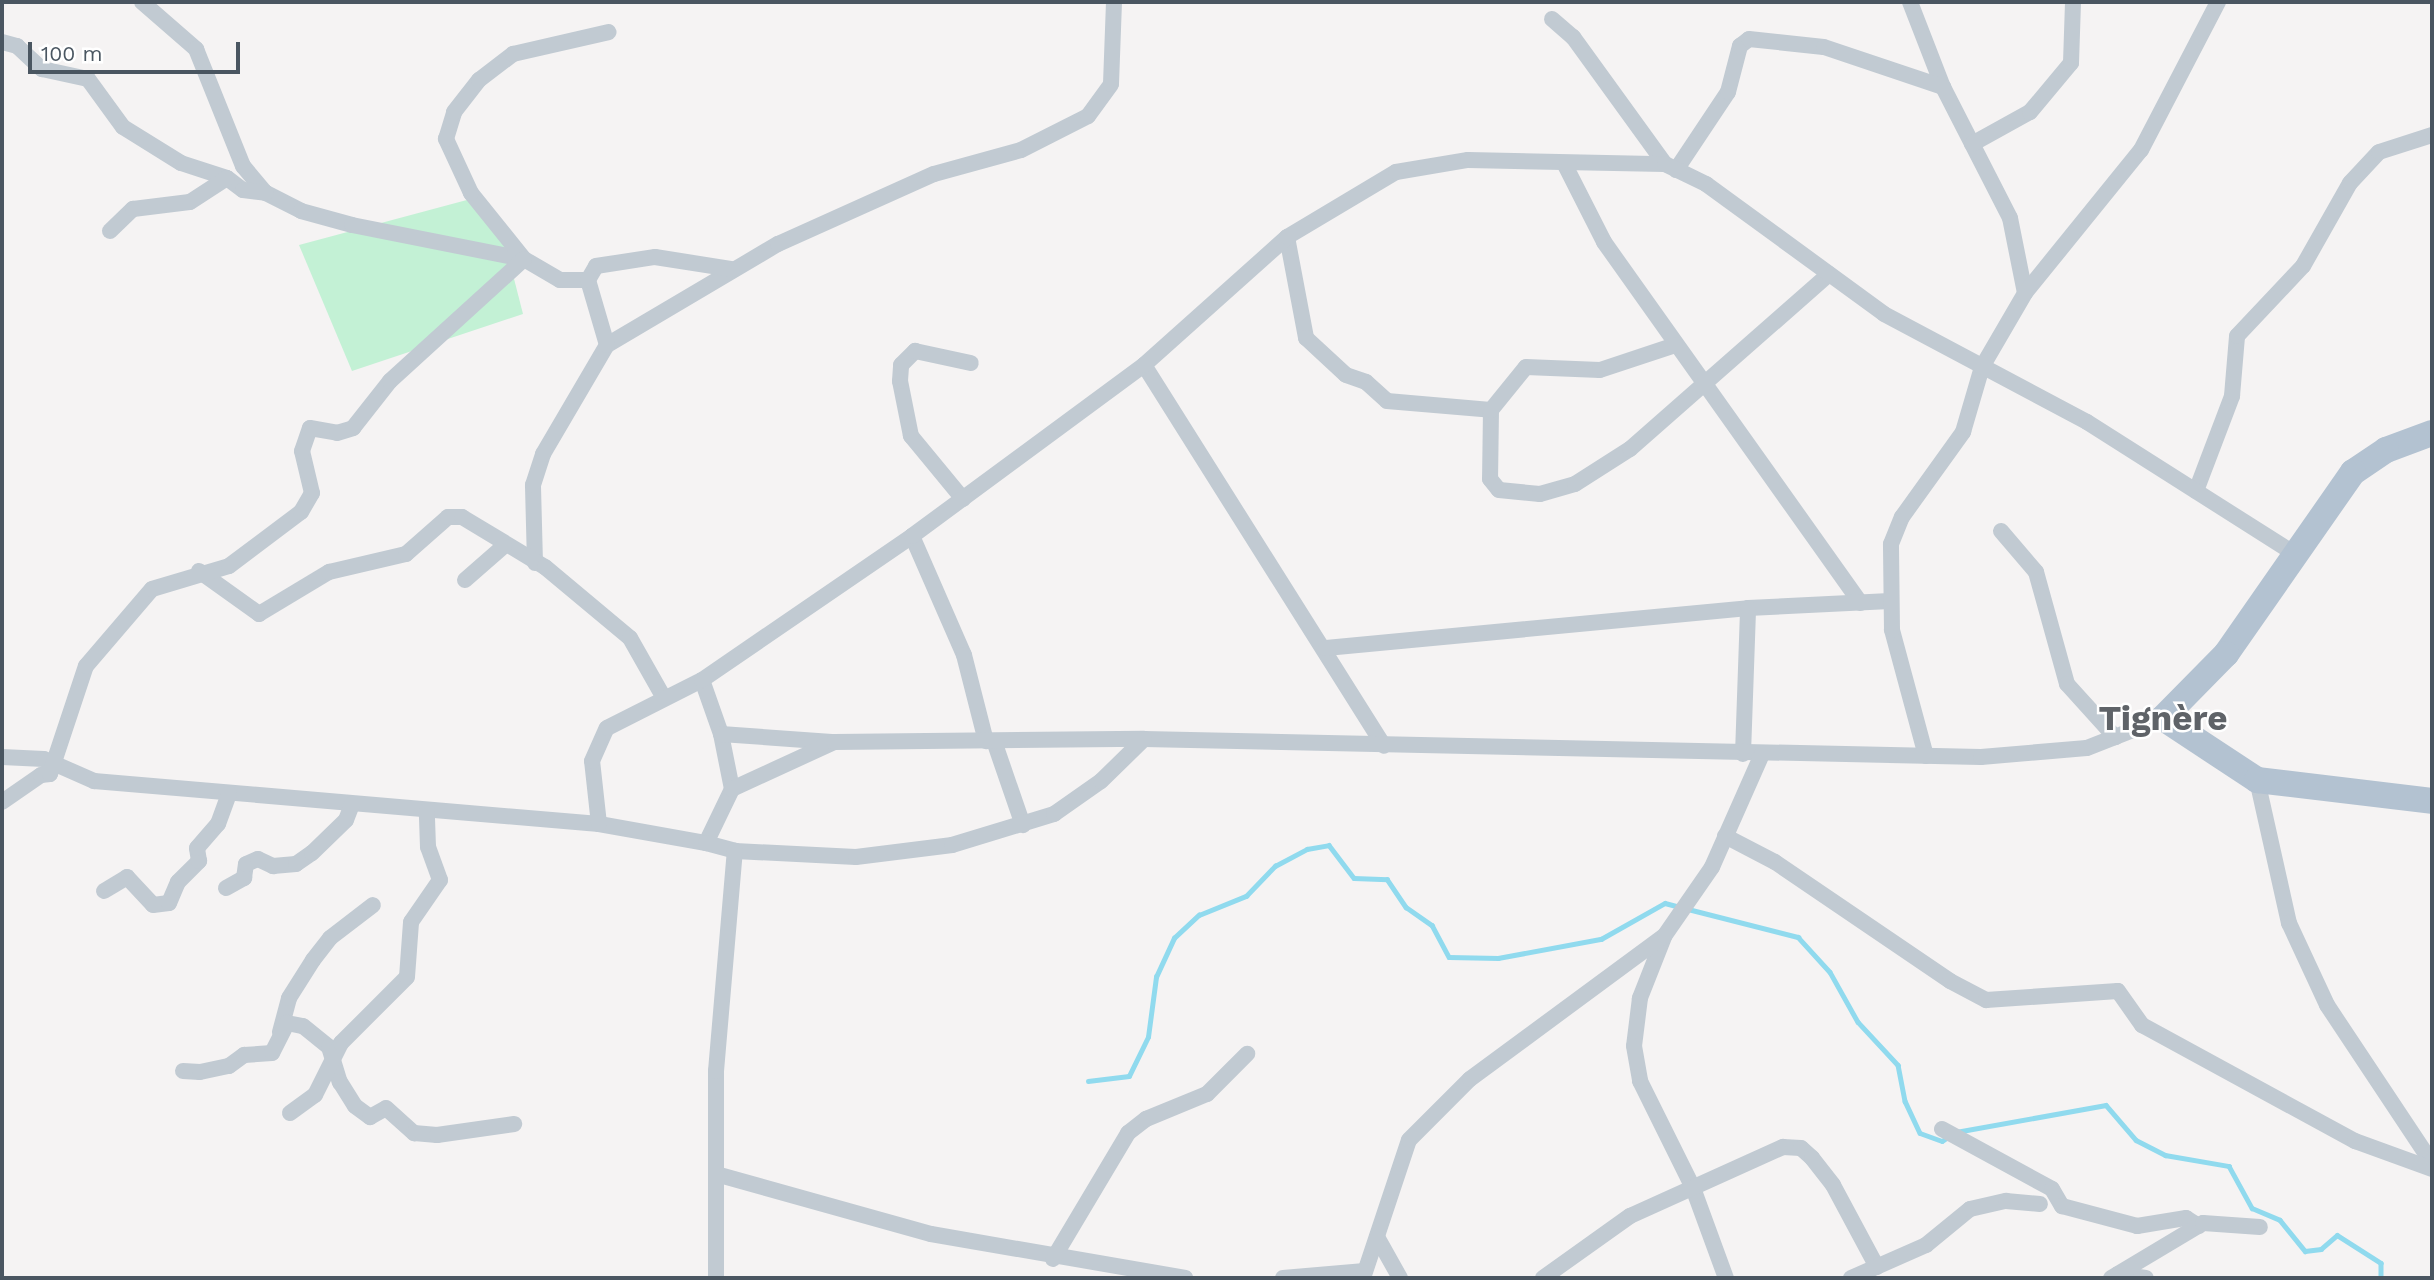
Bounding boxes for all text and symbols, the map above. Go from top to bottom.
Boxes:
scale bar [32,28,243,72]
text: 100 m [41,41,103,66]
district label: Tignère [2098,697,2228,739]

